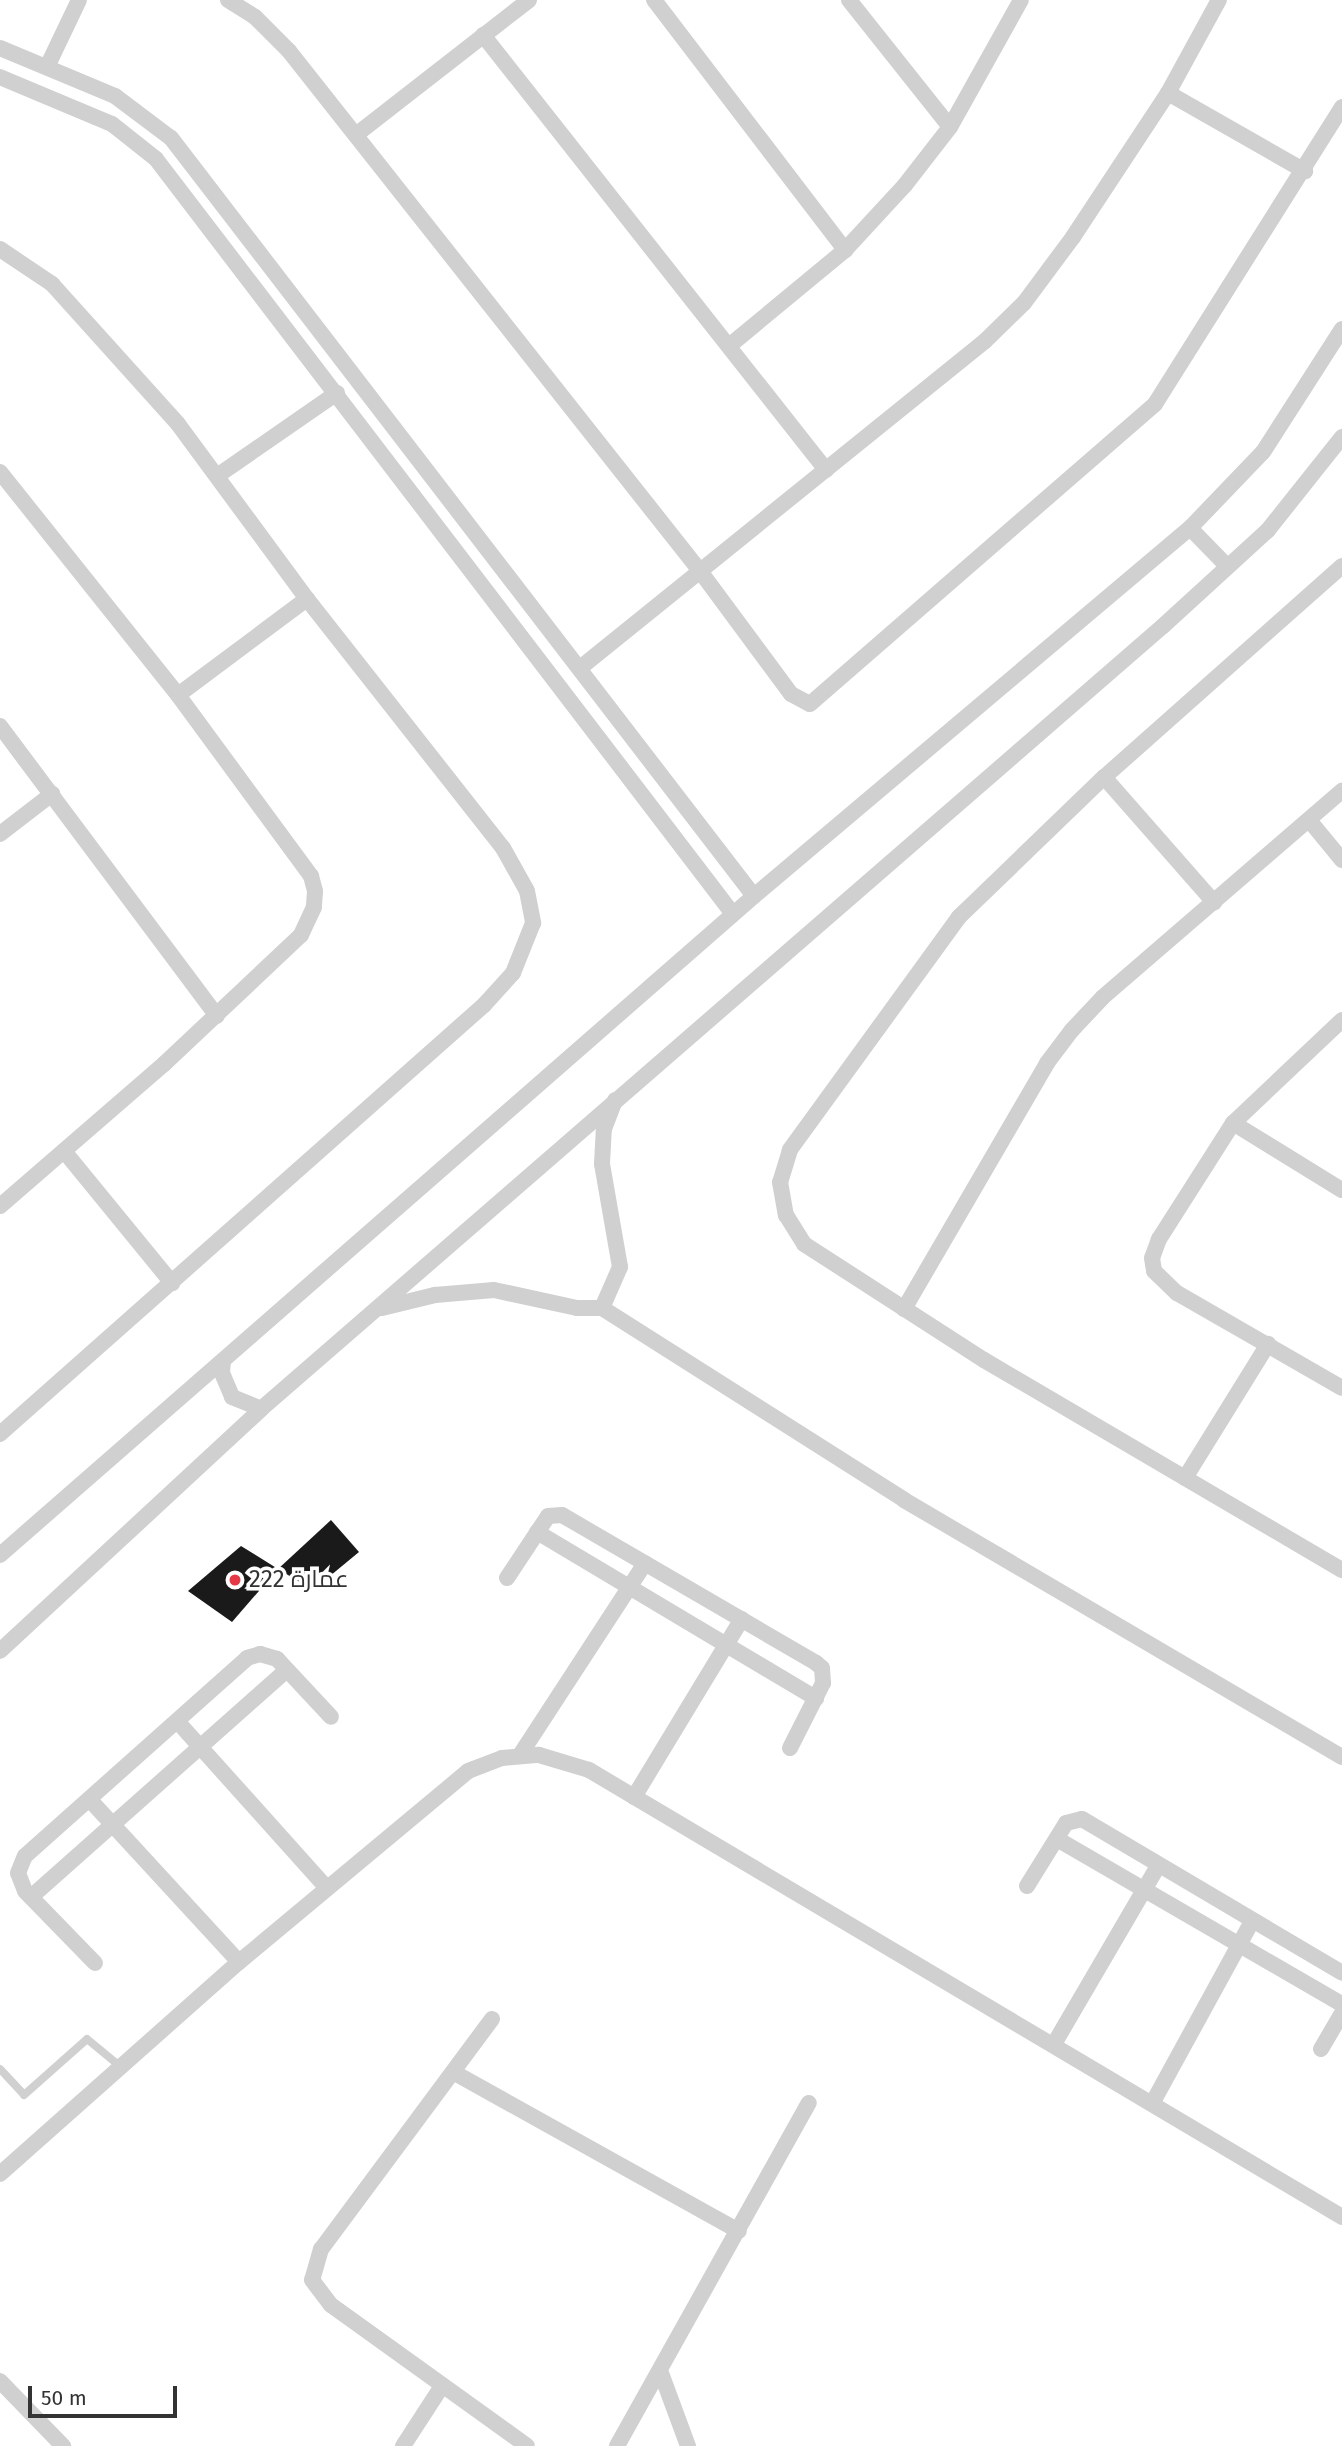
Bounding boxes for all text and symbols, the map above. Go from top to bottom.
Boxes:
place label: عمارة 222 [249,1566,349,1594]
marker: عمارة 222 [227,1572,243,1588]
scale bar [32,2372,180,2416]
text: 50 m [41,2385,87,2411]

